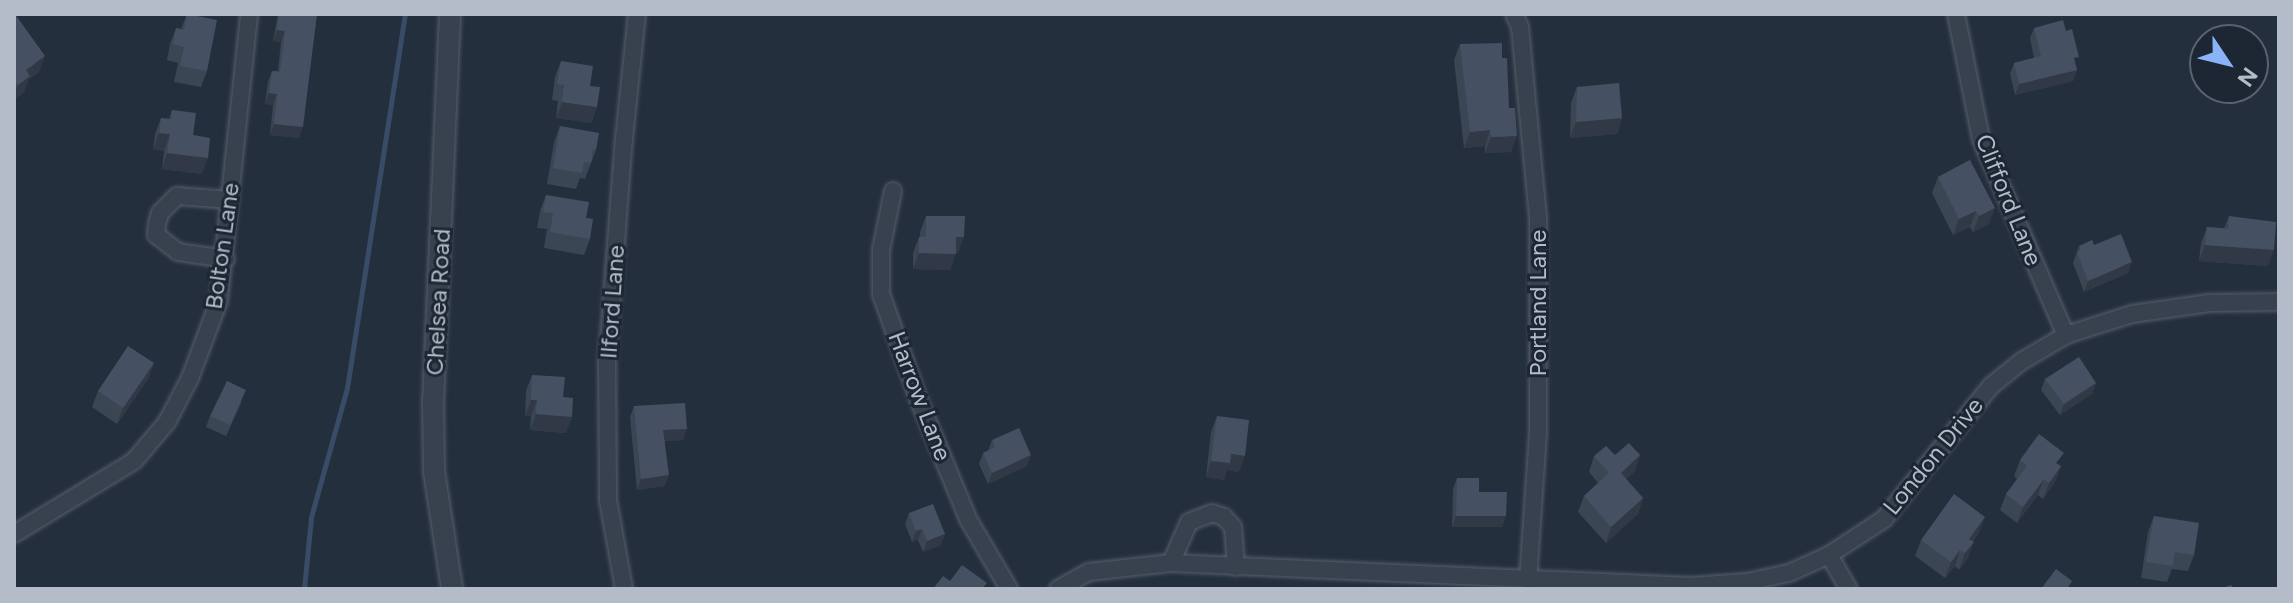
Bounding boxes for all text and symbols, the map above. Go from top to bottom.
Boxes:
north arrow [2189,24,2269,104]
text: N [2231,62,2263,92]
street label: Clifford Lane [1970,130,2048,270]
street label: Bolton Lane [199,181,245,311]
street label: Chelsea Road [420,228,456,376]
street label: Portland Lane [1524,230,1552,376]
street label: Ilford Lane [594,244,630,360]
street label: Harrow Lane [882,327,958,465]
street label: London Drive [1877,392,1989,520]

